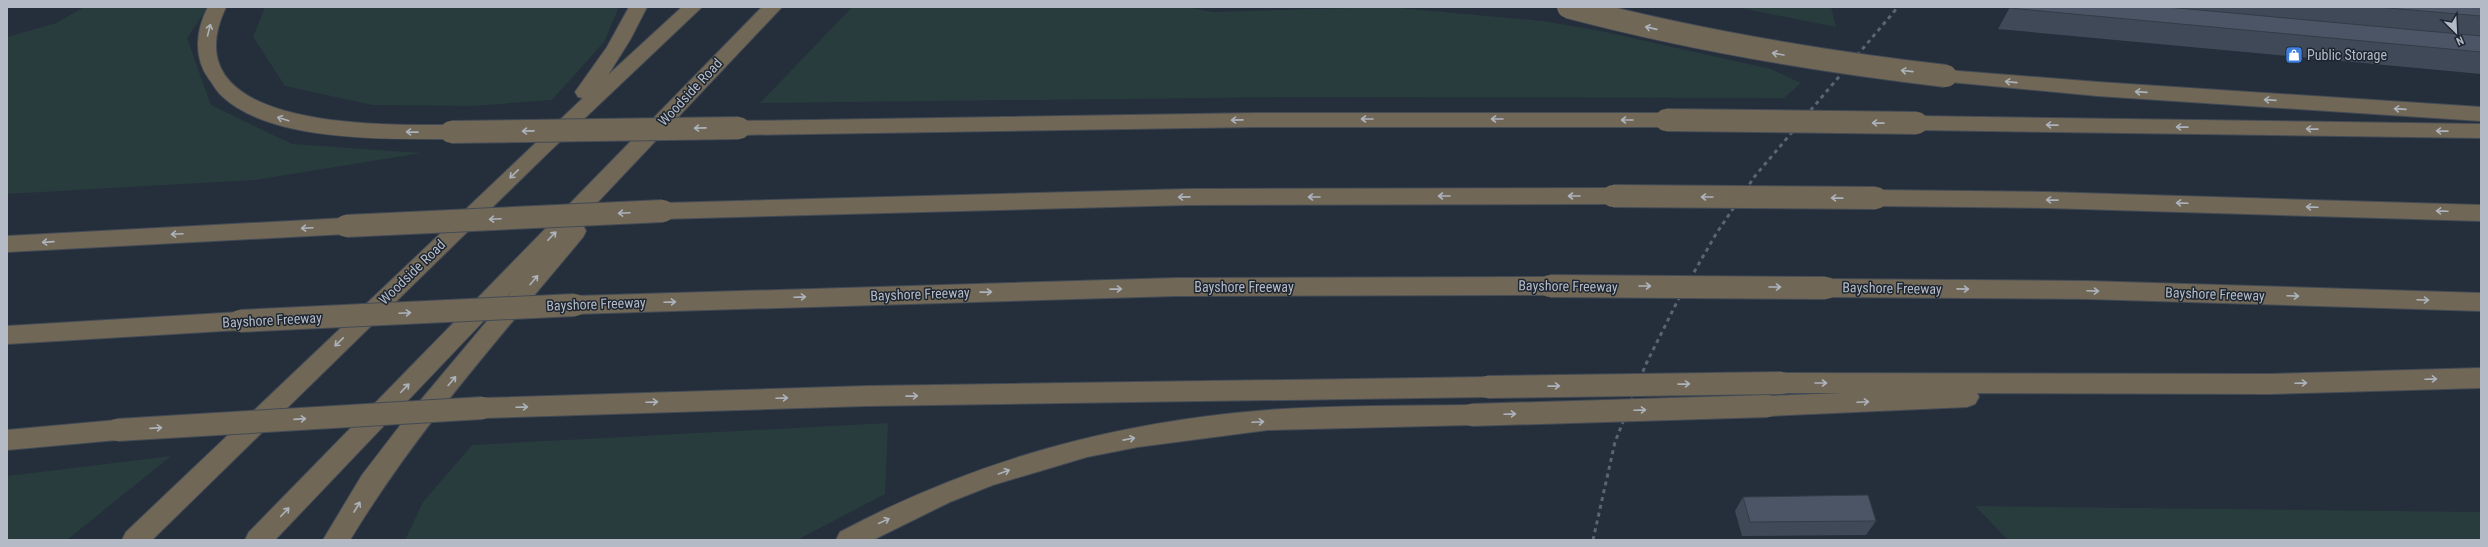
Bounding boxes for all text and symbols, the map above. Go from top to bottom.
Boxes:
north arrow [2436,12,2476,52]
one-way arrow [206,24,214,37]
one-way arrow [1645,24,1658,31]
text: N [2454,33,2466,48]
shop icon: Public Storage [2284,45,2304,65]
place label: Public Storage [2307,47,2387,63]
one-way arrow [1772,50,1785,58]
street label: Woodside Road [655,55,725,129]
one-way arrow [1901,68,1914,75]
one-way arrow [2005,78,2018,86]
one-way arrow [2135,88,2148,95]
one-way arrow [2264,97,2277,104]
one-way arrow [2394,105,2407,112]
one-way arrow [277,115,290,122]
one-way arrow [1361,115,1374,123]
one-way arrow [1491,115,1504,122]
one-way arrow [1231,116,1244,124]
one-way arrow [1621,116,1634,123]
one-way arrow [1872,119,1885,126]
one-way arrow [2046,121,2059,129]
one-way arrow [2176,123,2189,131]
one-way arrow [694,124,707,132]
one-way arrow [2306,125,2319,133]
one-way arrow [522,127,535,135]
one-way arrow [2436,127,2449,135]
one-way arrow [406,128,419,136]
one-way arrow [509,169,519,179]
one-way arrow [1438,192,1451,200]
one-way arrow [1568,192,1581,200]
one-way arrow [1308,193,1321,201]
one-way arrow [1701,193,1714,201]
one-way arrow [1178,194,1191,201]
one-way arrow [1831,194,1844,202]
one-way arrow [2046,196,2059,204]
one-way arrow [2176,200,2189,207]
one-way arrow [2306,203,2319,211]
one-way arrow [2436,207,2449,215]
one-way arrow [618,209,631,217]
one-way arrow [489,215,502,222]
one-way arrow [301,224,314,231]
one-way arrow [171,230,184,238]
one-way arrow [548,231,557,241]
street label: Woodside Road [376,236,448,308]
one-way arrow [42,238,55,245]
one-way arrow [530,275,539,286]
street label: Bayshore Freeway [1518,277,1618,295]
street label: Bayshore Freeway [1194,279,1294,295]
street label: Bayshore Freeway [1842,279,1942,297]
one-way arrow [1638,282,1651,290]
one-way arrow [1768,283,1781,291]
street label: Bayshore Freeway [870,284,970,304]
street label: Bayshore Freeway [2165,284,2265,304]
one-way arrow [1109,285,1122,293]
one-way arrow [1956,285,1969,293]
one-way arrow [2086,287,2099,294]
one-way arrow [979,288,992,296]
one-way arrow [2286,292,2299,300]
street label: Bayshore Freeway [546,294,646,314]
one-way arrow [793,294,806,301]
one-way arrow [2416,296,2429,304]
one-way arrow [663,298,676,305]
street label: Bayshore Freeway [222,309,322,331]
one-way arrow [398,309,411,317]
one-way arrow [334,337,344,347]
one-way arrow [447,375,456,386]
one-way arrow [2424,376,2437,383]
one-way arrow [1814,379,1827,387]
one-way arrow [2294,379,2307,387]
one-way arrow [1677,380,1690,388]
one-way arrow [1547,382,1560,390]
one-way arrow [400,383,410,393]
one-way arrow [905,392,918,399]
one-way arrow [775,395,788,402]
one-way arrow [645,398,658,406]
one-way arrow [1856,398,1869,405]
one-way arrow [515,403,528,411]
one-way arrow [1633,406,1646,414]
one-way arrow [1503,410,1516,418]
one-way arrow [293,415,306,422]
one-way arrow [1251,418,1264,425]
one-way arrow [149,424,162,431]
one-way arrow [1122,434,1135,442]
one-way arrow [997,467,1009,475]
one-way arrow [353,501,361,513]
one-way arrow [281,507,290,517]
one-way arrow [877,517,889,524]

